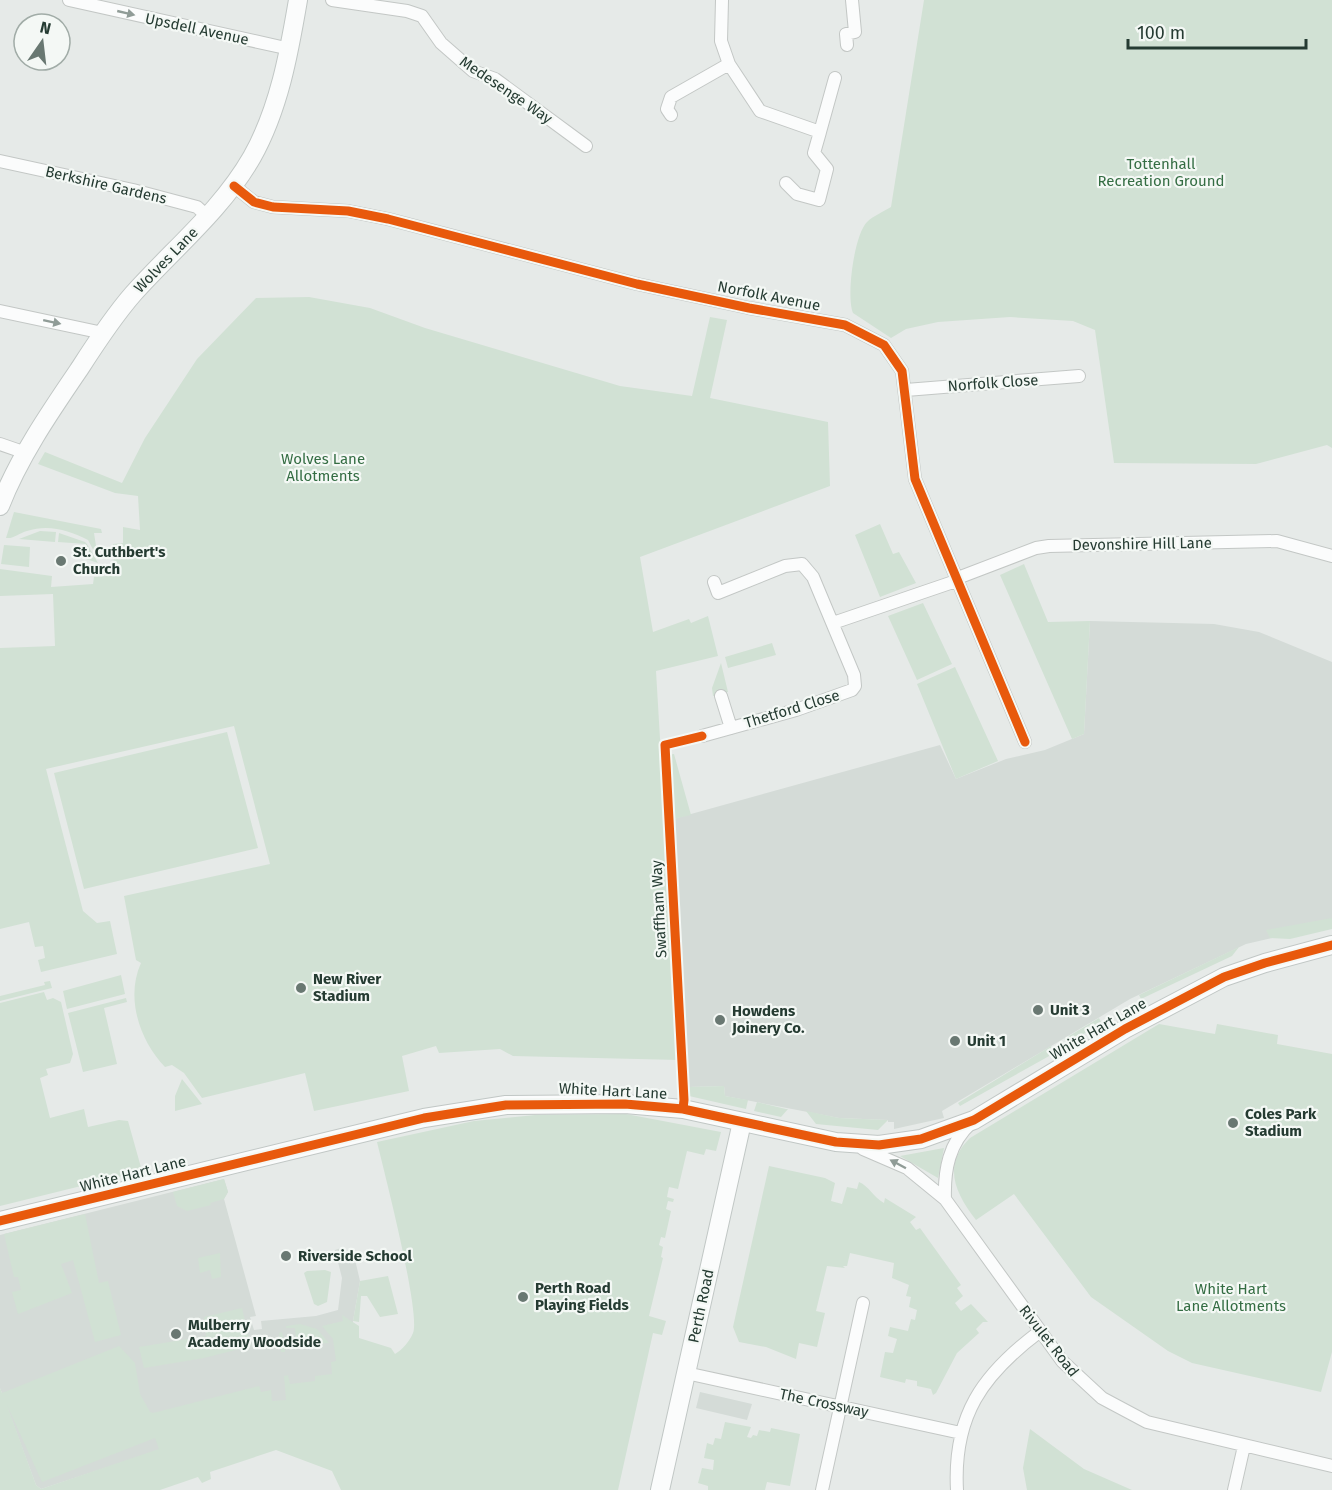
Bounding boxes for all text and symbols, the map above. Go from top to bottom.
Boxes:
one-way arrow [117,9,136,18]
street label: Upsdell Avenue [144,9,250,49]
north arrow [12,12,72,72]
scale bar [1128,12,1306,50]
text: N [38,17,53,38]
text: 100 m [1137,22,1185,44]
street label: Medesenge Way [456,52,556,128]
park label: Tottenhall Recreation Ground [1098,155,1224,190]
street label: Berkshire Gardens [44,162,168,208]
street label: Wolves Lane [130,223,202,297]
street label: Norfolk Avenue [716,277,822,315]
one-way arrow [42,318,61,327]
street label: Norfolk Close [947,371,1039,395]
park label: Wolves Lane Allotments [281,450,365,485]
street label: Devonshire Hill Lane [1072,534,1212,554]
place label: St. Cuthbert's Church [73,543,166,578]
marker: St. Cuthbert's Church [54,554,68,568]
street label: Thetford Close [742,686,842,732]
street label: Swaffham Way [647,859,671,958]
place label: New River Stadium [313,970,382,1005]
marker: New River Stadium [294,981,308,995]
street label: White Hart Lane [1046,994,1150,1064]
place label: Unit 3 [1050,1001,1090,1019]
place label: Howdens Joinery Co. [731,1002,805,1037]
marker: Unit 3 [1031,1003,1045,1017]
marker: Howdens Joinery Co. [713,1013,727,1027]
place label: Unit 1 [967,1032,1006,1050]
marker: Unit 1 [948,1034,962,1048]
street label: White Hart Lane [558,1079,668,1103]
place label: Coles Park Stadium [1245,1105,1317,1140]
marker: Coles Park Stadium [1226,1116,1240,1130]
street label: White Hart Lane [78,1152,188,1196]
one-way arrow [890,1159,907,1168]
place label: Riverside School [298,1247,412,1265]
marker: Riverside School [279,1249,293,1263]
street label: Perth Road [684,1267,718,1345]
place label: Perth Road Playing Fields [535,1279,629,1314]
park label: White Hart Lane Allotments [1176,1280,1286,1315]
marker: Perth Road Playing Fields [516,1290,530,1304]
street label: Rivulet Road [1015,1302,1083,1380]
place label: Mulberry Academy Woodside [187,1316,321,1351]
marker: Mulberry Academy Woodside [169,1327,183,1341]
street label: The Crossway [778,1385,871,1421]

